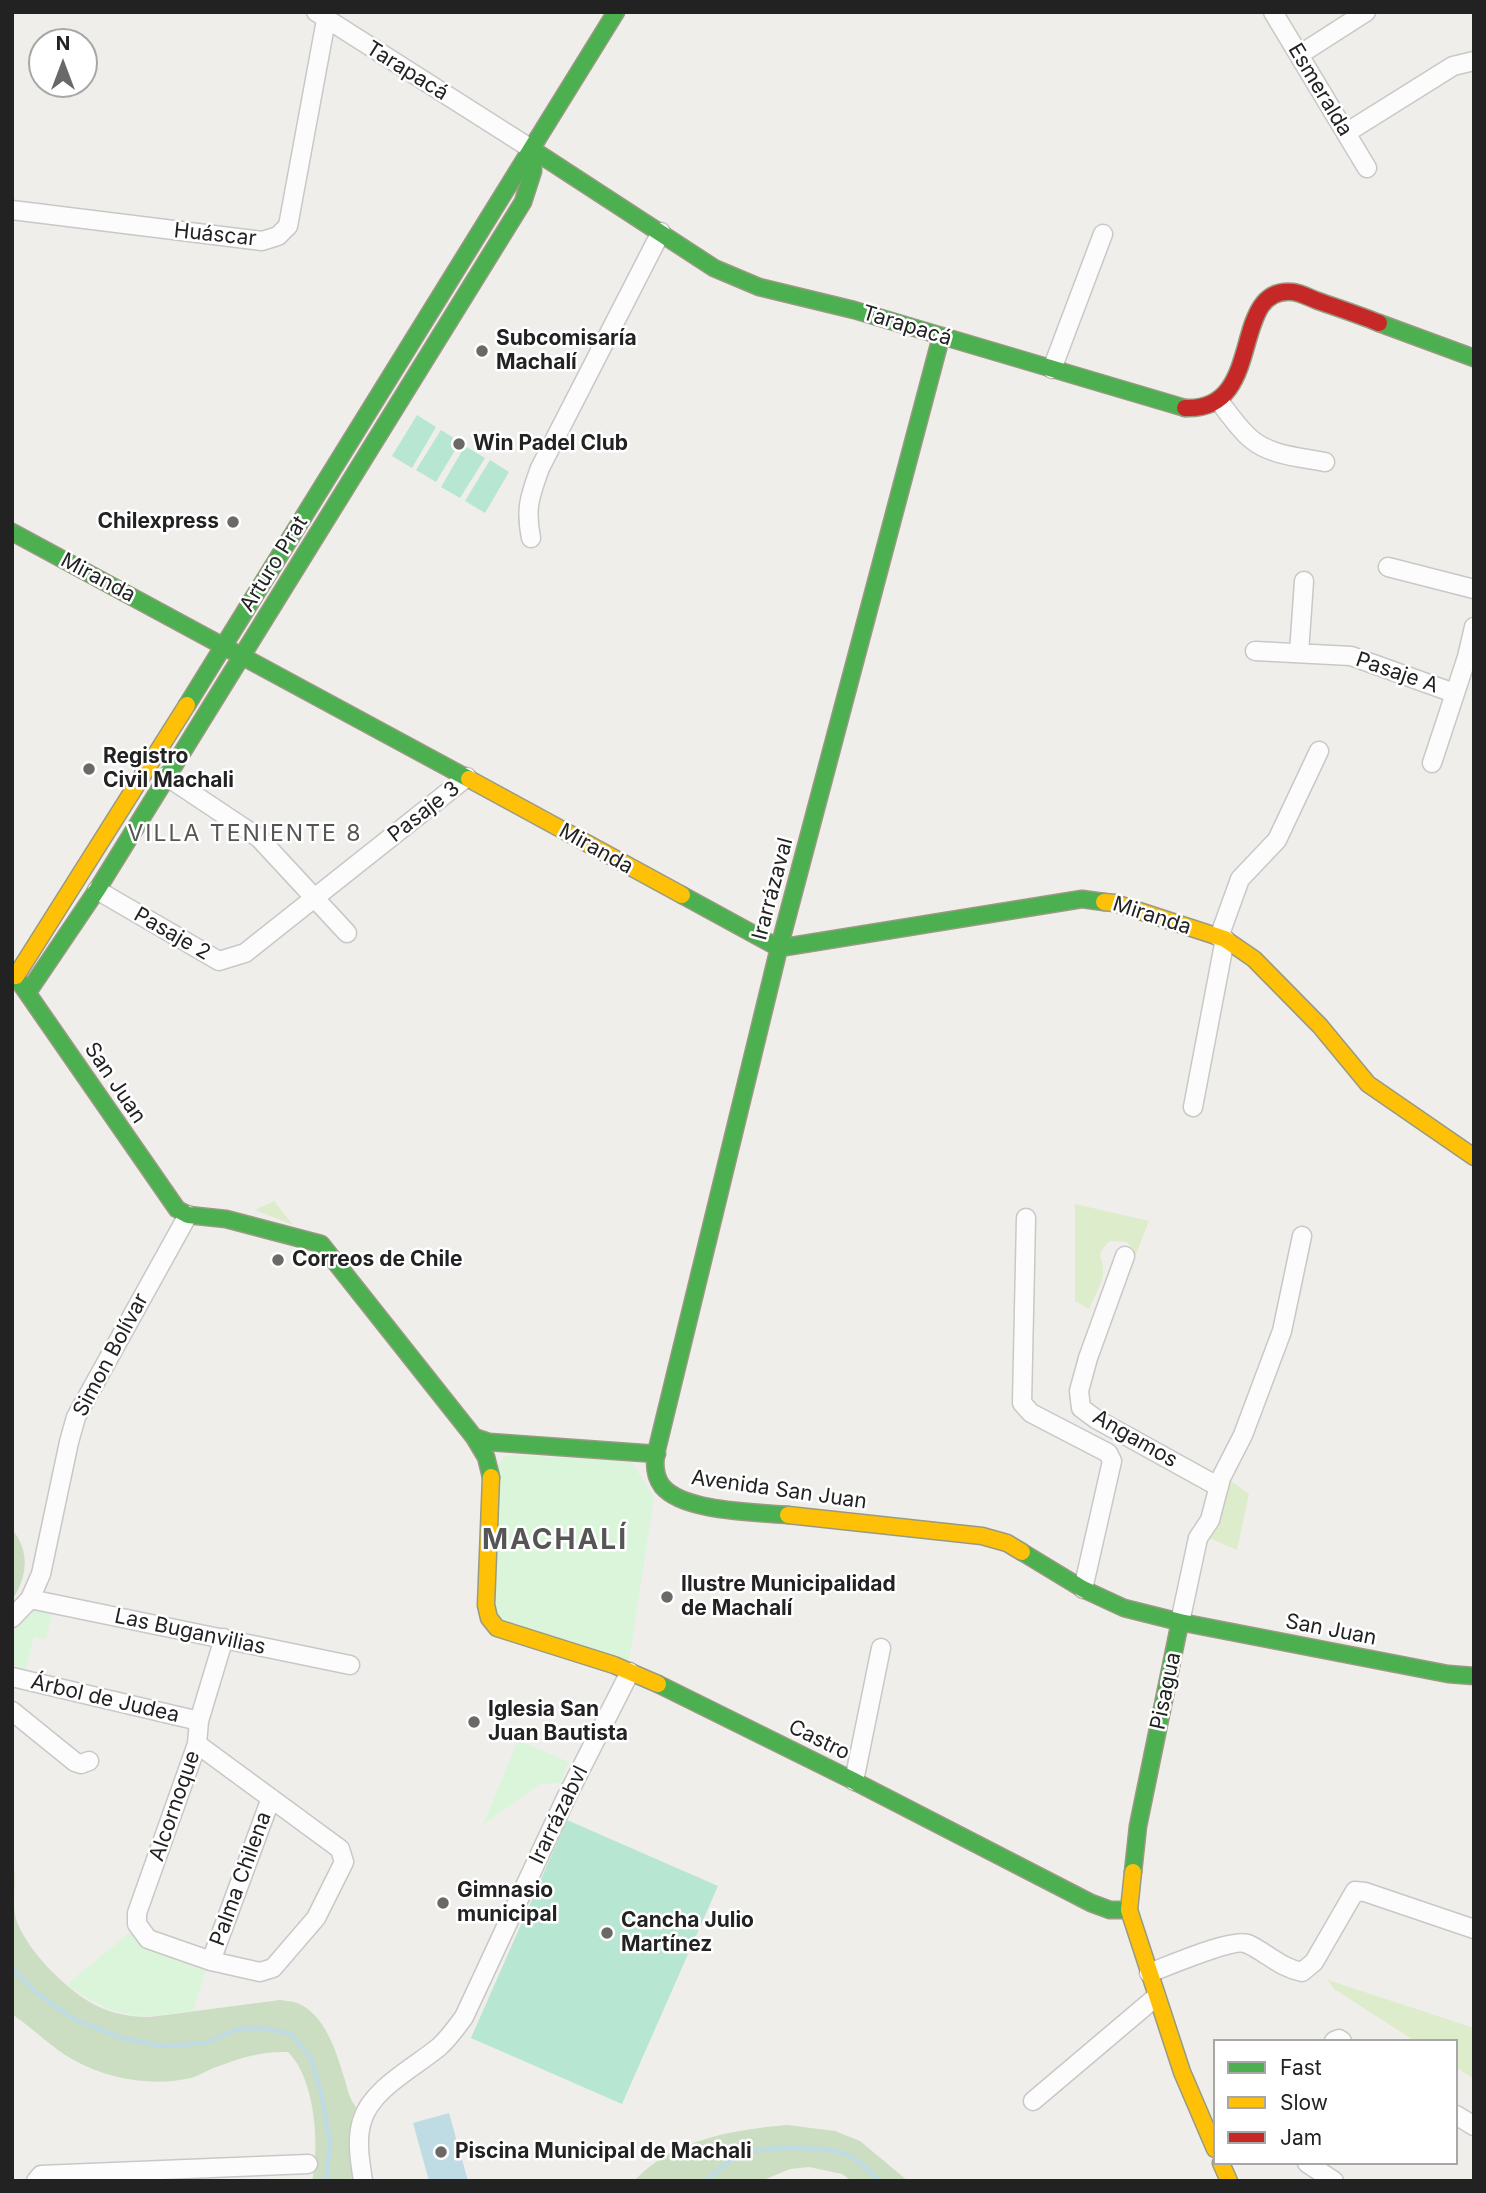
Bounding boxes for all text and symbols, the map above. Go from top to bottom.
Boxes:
north arrow [28,28,98,98]
text: N [56,32,70,55]
street label: Tarapacá [361,36,453,106]
street label: Esmeralda [1282,39,1358,141]
street label: Huáscar [173,218,257,252]
street label: Tarapacá [859,300,955,352]
place label: Subcomisaría Machalí [496,326,637,376]
marker: Subcomisaría Machalí [474,343,490,359]
place label: Win Padel Club [473,431,628,457]
marker: Win Padel Club [451,436,467,452]
place label: Chilexpress [97,509,219,535]
street label: Arturo Prat [235,512,313,616]
marker: Chilexpress [225,514,241,530]
street label: Miranda [56,548,140,608]
street label: Pasaje A [1352,647,1442,699]
place label: Registro Civil Machali [103,744,234,794]
marker: Registro Civil Machali [81,761,97,777]
street label: Pasaje 3 [383,776,465,848]
street label: Miranda [555,818,637,880]
district label: VILLA TENIENTE 8 [129,820,361,848]
street label: Irarrázaval [747,835,799,943]
street label: Miranda [1110,892,1194,940]
street label: Pasaje 2 [129,902,215,966]
street label: San Juan [79,1038,151,1128]
place label: Correos de Chile [292,1247,463,1273]
marker: Correos de Chile [270,1252,286,1268]
street label: Simon Bolívar [68,1289,154,1421]
street label: Angamos [1088,1405,1182,1473]
street label: Avenida San Juan [690,1465,868,1515]
district label: MACHALÍ [483,1524,627,1558]
place label: Ilustre Municipalidad de Machalí [681,1572,896,1622]
marker: Ilustre Municipalidad de Machalí [659,1589,675,1605]
street label: Las Buganvilias [112,1604,268,1660]
street label: San Juan [1283,1609,1379,1651]
street label: Pisagua [1146,1650,1186,1732]
street label: Árbol de Judea [28,1670,182,1728]
place label: Iglesia San Juan Bautista [488,1697,628,1747]
marker: Iglesia San Juan Bautista [466,1714,482,1730]
street label: Castro [784,1714,854,1766]
street label: Alcornoque [144,1748,206,1864]
street label: Irarrázabvl [524,1762,594,1868]
street label: Palma Chilena [205,1809,277,1949]
place label: Gimnasio municipal [457,1878,557,1928]
marker: Gimnasio municipal [435,1895,451,1911]
place label: Cancha Julio Martínez [621,1908,754,1958]
marker: Cancha Julio Martínez [599,1925,615,1941]
legend [1213,2039,1458,2165]
text: Fast [1280,2055,1322,2080]
text: Slow [1280,2090,1328,2115]
text: Jam [1280,2125,1322,2150]
place label: Piscina Municipal de Machali [455,2139,752,2165]
marker: Piscina Municipal de Machali [433,2144,449,2160]

